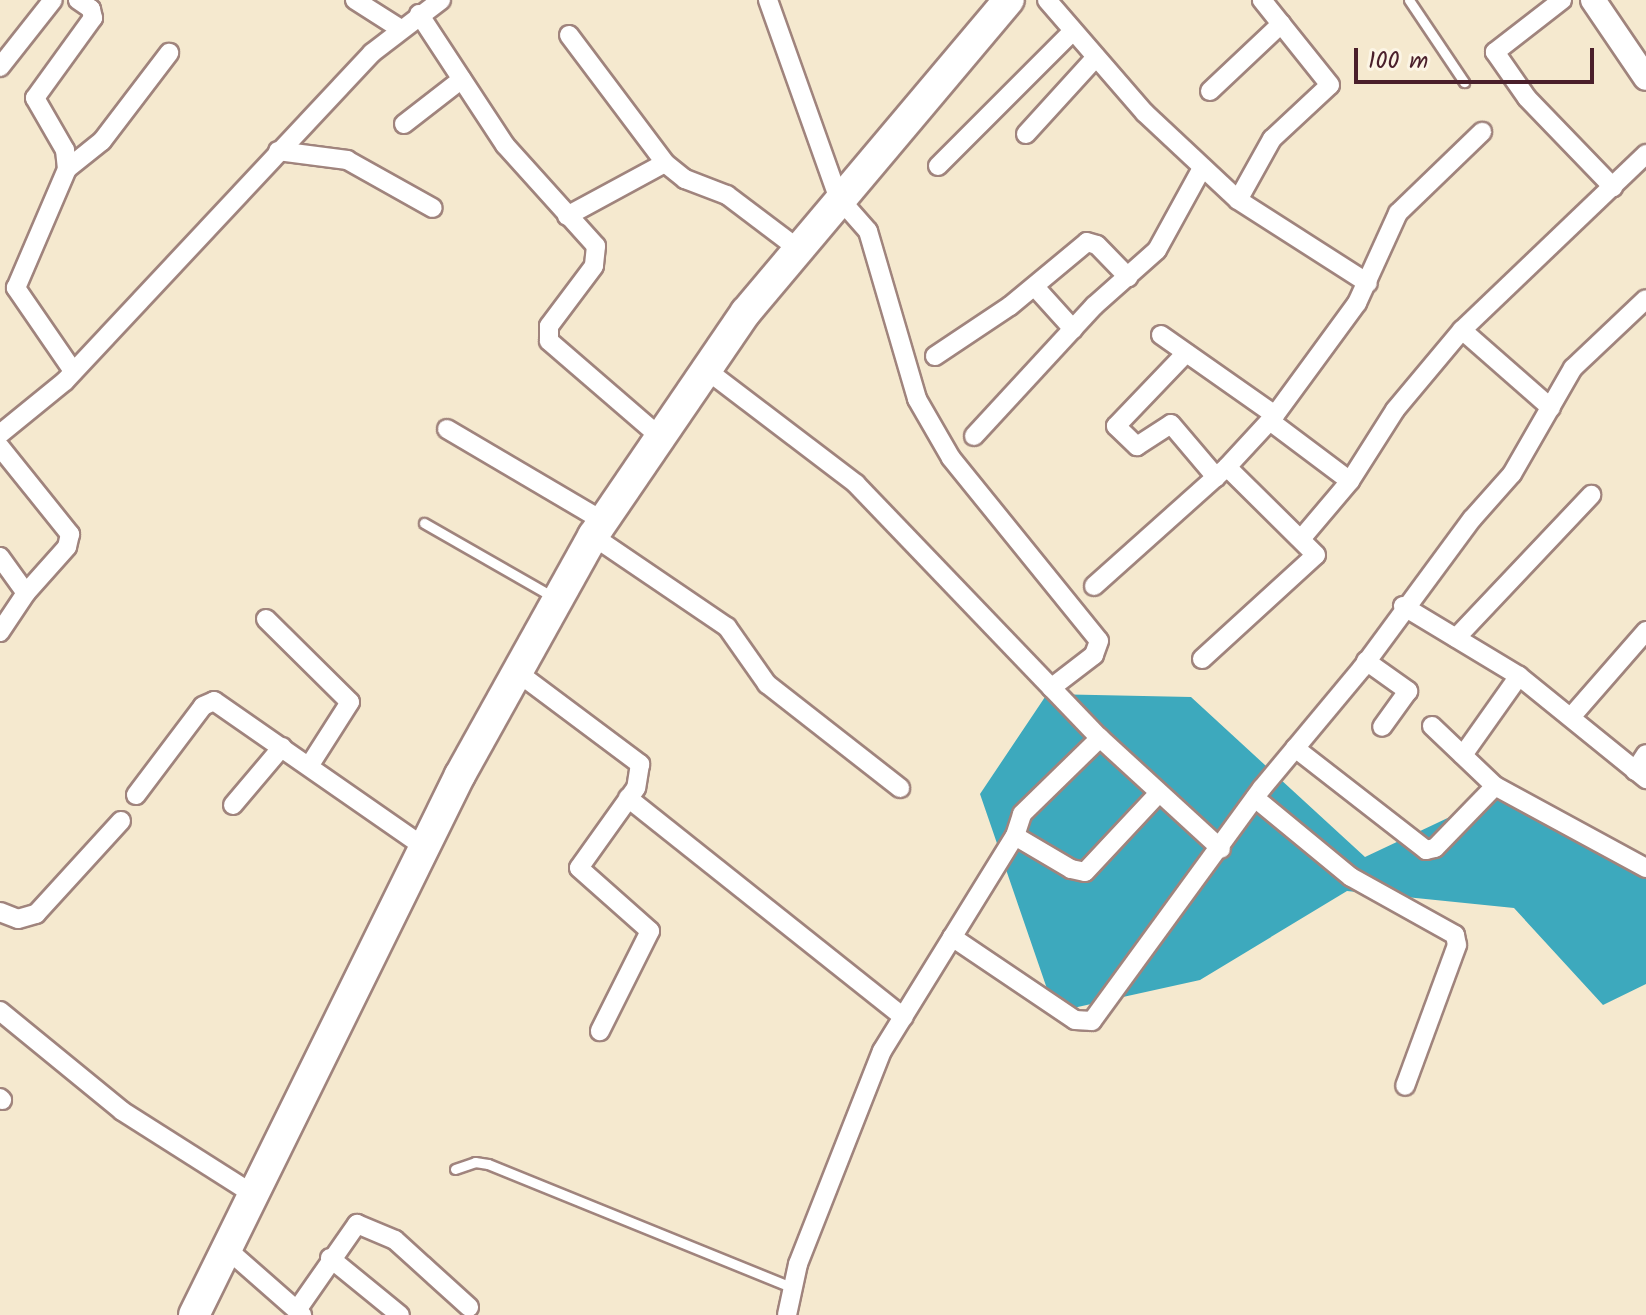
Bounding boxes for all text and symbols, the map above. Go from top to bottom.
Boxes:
scale bar [1358,32,1598,82]
text: 100 m [1368,42,1428,81]

